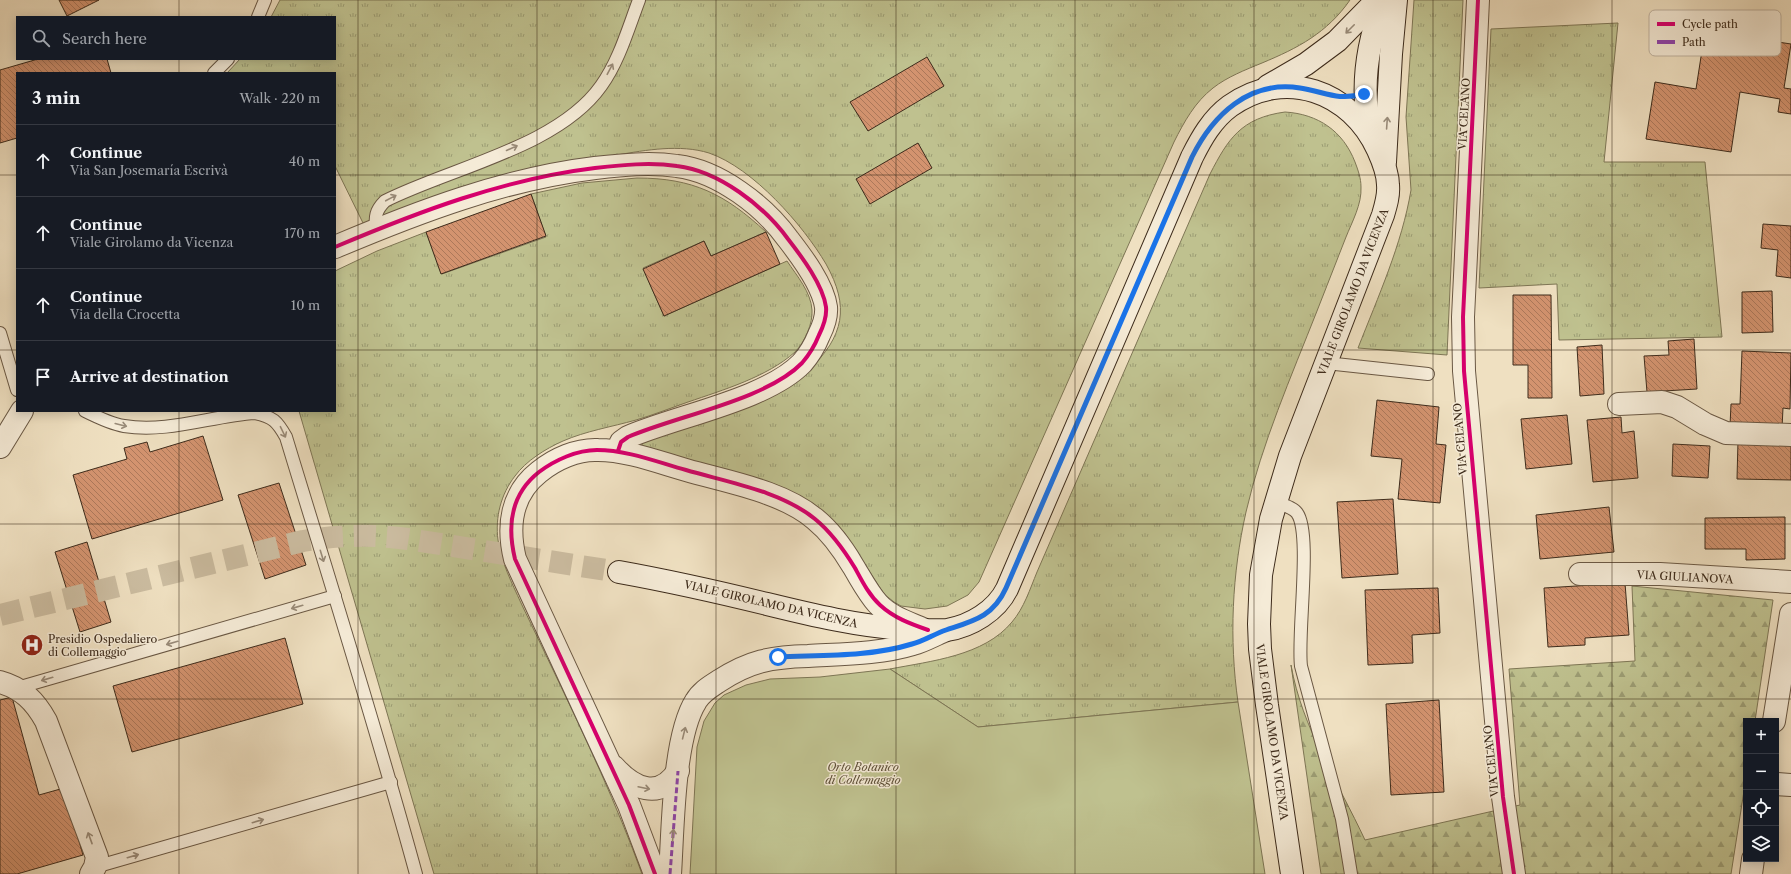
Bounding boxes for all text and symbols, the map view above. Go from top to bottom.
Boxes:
legend [1649,10,1781,56]
search box [16,16,336,60]
text: Cycle path [1682,17,1738,31]
one-way arrow [1345,24,1355,33]
icon: search [30,27,52,49]
text: Search here [62,29,147,48]
text: Path [1682,35,1706,49]
one-way arrow [607,63,615,75]
street label: VIA CELANO [1455,78,1473,151]
route end [1355,85,1373,103]
text: 3 min [32,88,81,108]
text: Walk · 220 m [240,90,320,106]
one-way arrow [1383,117,1391,130]
text: Continue [70,143,142,162]
one-way arrow [505,144,517,152]
icon: ahead [32,150,54,172]
text: 40 m [289,153,320,169]
text: Via San Josemaría Escrivà [70,162,228,178]
one-way arrow [385,194,397,201]
street label: VIALE GIROLAMO DA VICENZA [1314,206,1392,378]
text: Continue [70,215,142,234]
icon: ahead [32,222,54,244]
text: 170 m [284,225,320,241]
text: Viale Girolamo da Vicenza [70,234,233,250]
text: Continue [70,287,142,306]
icon: ahead [32,294,54,316]
text: 10 m [291,297,320,313]
text: Via della Crocetta [70,306,180,322]
icon: arrive [32,366,54,388]
text: Arrive at destination [70,367,229,386]
street label: VIA CELANO [1450,402,1470,477]
one-way arrow [114,422,127,429]
one-way arrow [280,426,287,438]
one-way arrow [319,549,326,562]
street label: VIA GIULIANOVA [1635,567,1735,587]
street label: VIALE GIROLAMO DA VICENZA [682,577,860,631]
one-way arrow [291,604,304,611]
hospital icon: Presidio Ospedaliero di Collemaggio [19,632,45,658]
place label: Presidio Ospedaliero di Collemaggio [48,632,157,659]
one-way arrow [166,640,179,647]
street label: VIALE GIROLAMO DA VICENZA [1253,642,1291,822]
route start [769,648,787,666]
one-way arrow [41,676,54,683]
map controls [1743,718,1779,862]
button: + [1743,718,1779,754]
street label: VIA CELANO [1480,724,1502,799]
one-way arrow [681,726,688,739]
button: − [1743,754,1779,790]
park label: Orto Botanico di Collemaggio [825,760,901,787]
one-way arrow [638,784,651,792]
button: locate [1743,790,1779,826]
one-way arrow [251,817,264,824]
button: layers [1743,826,1779,862]
one-way arrow [669,829,676,842]
one-way arrow [86,832,93,845]
one-way arrow [126,852,139,860]

